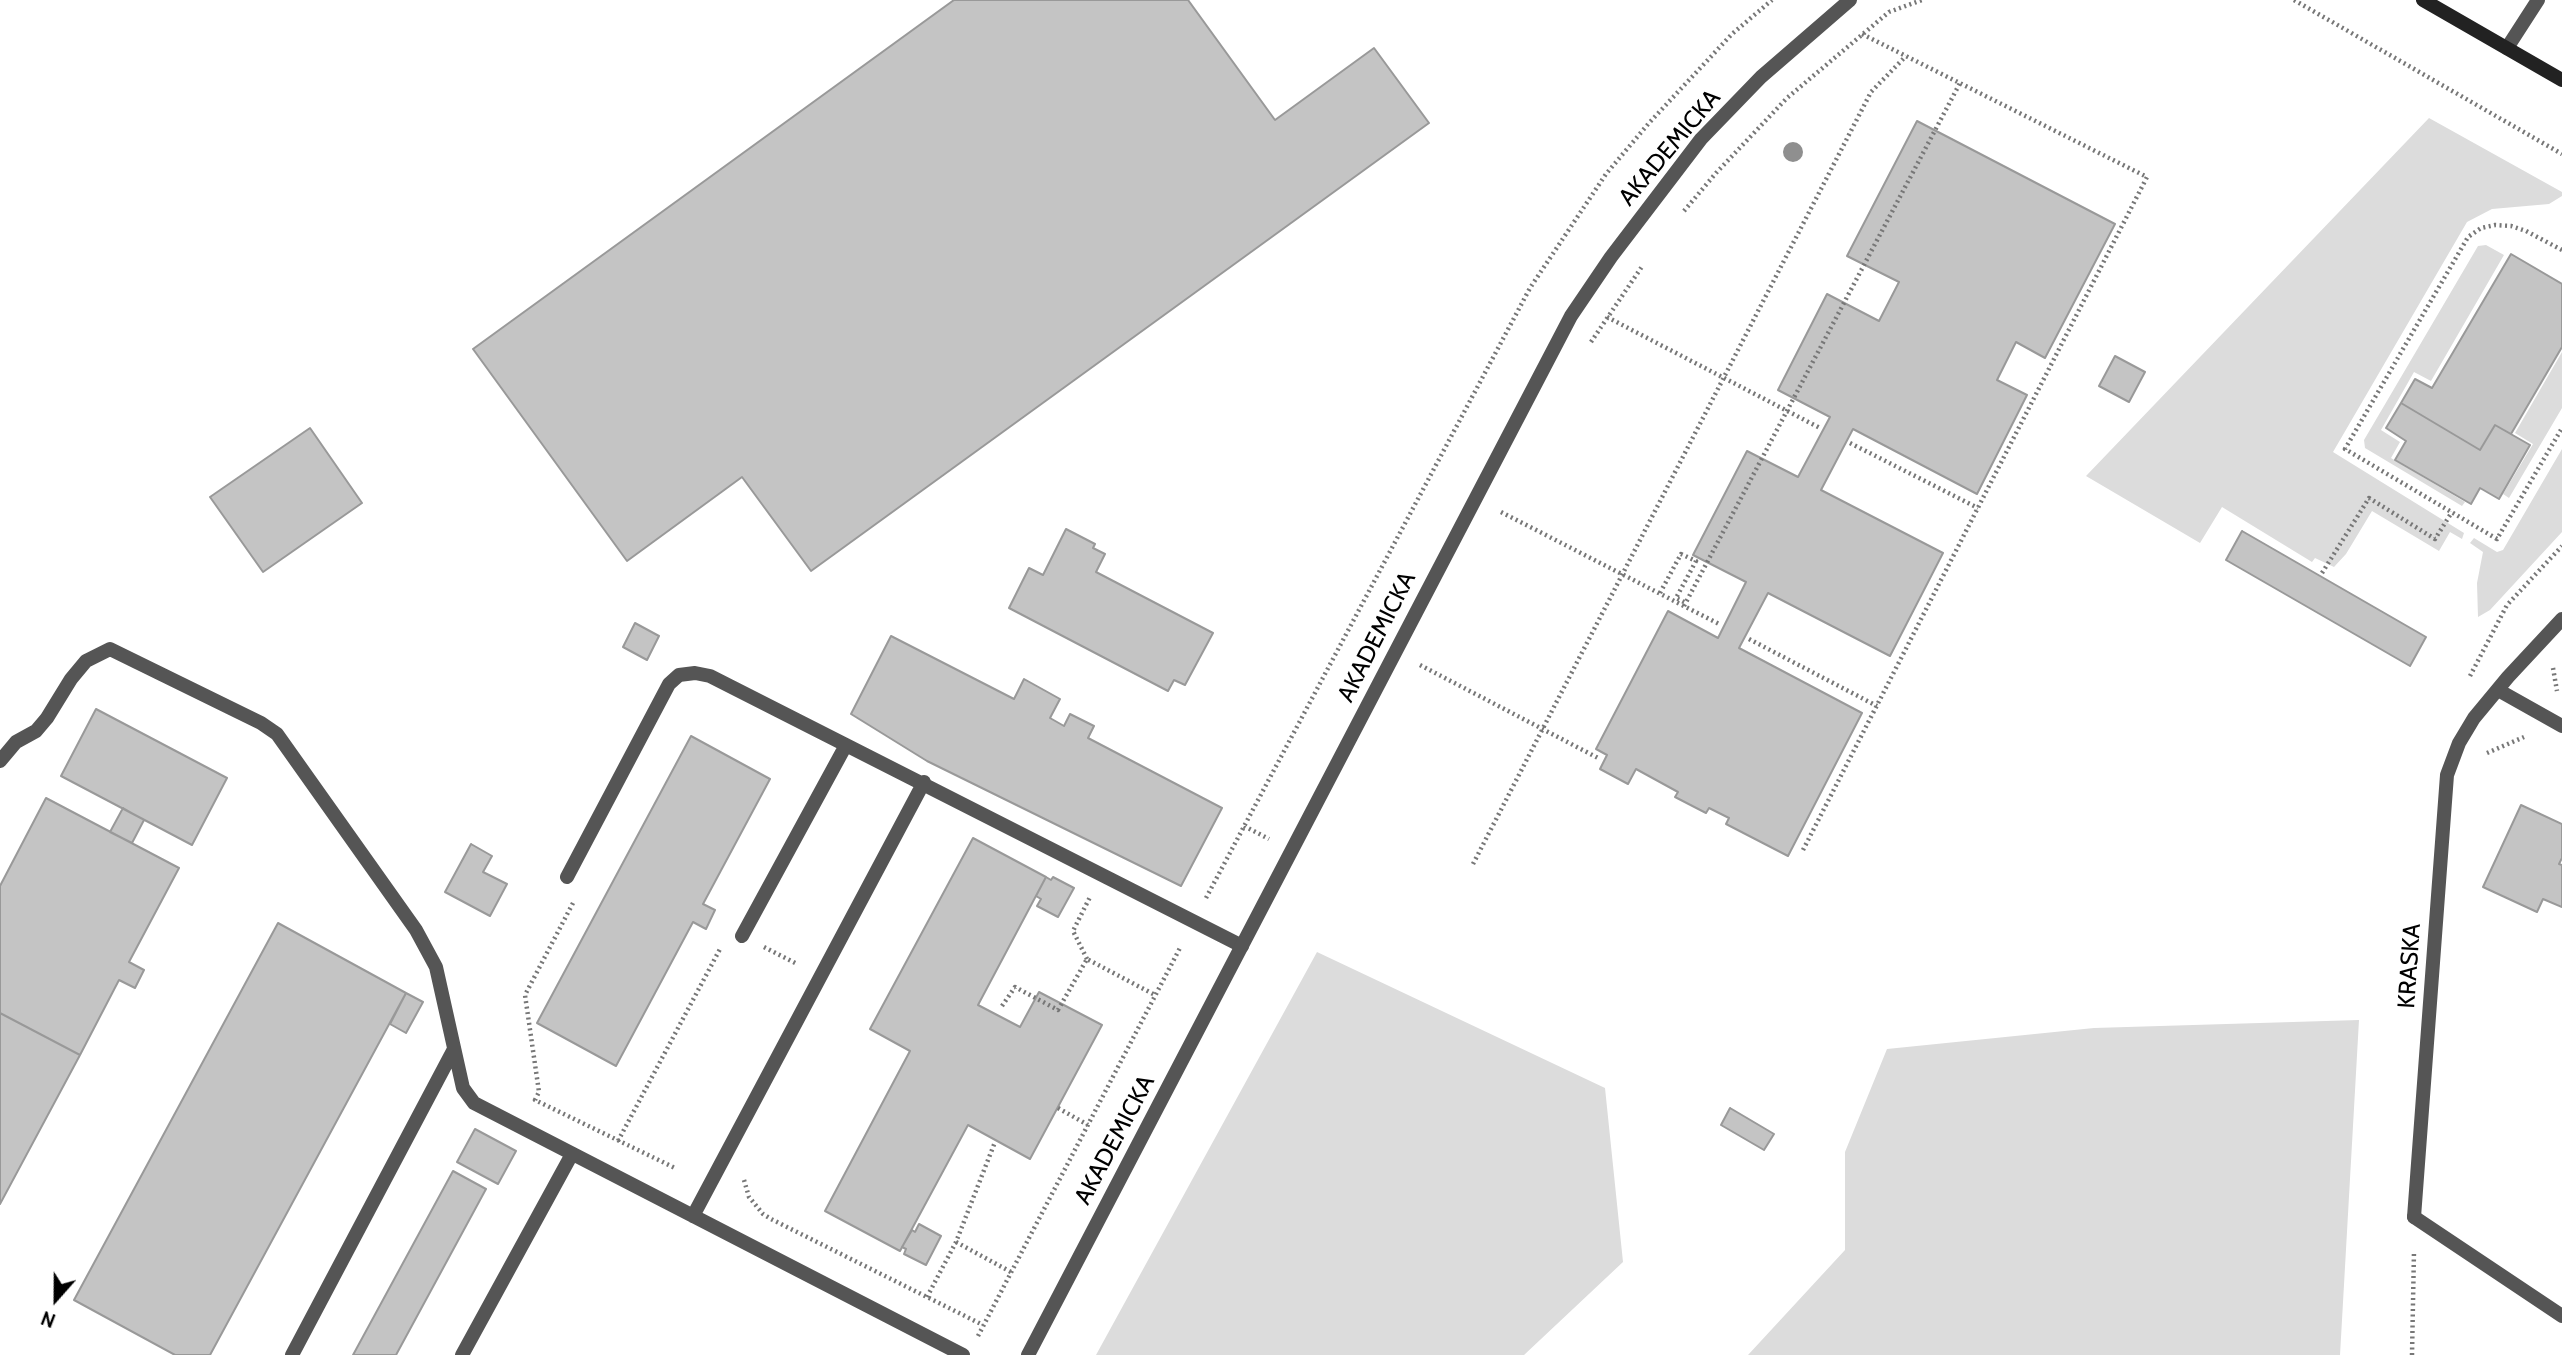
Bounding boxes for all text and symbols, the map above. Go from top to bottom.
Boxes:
street label: AKADEMICKA [1613,84,1727,212]
street label: AKADEMICKA [1332,567,1422,707]
street label: KRASKA [2393,922,2427,1010]
street label: AKADEMICKA [1069,1070,1161,1210]
north arrow [21,1264,91,1334]
text: N [38,1306,59,1332]

